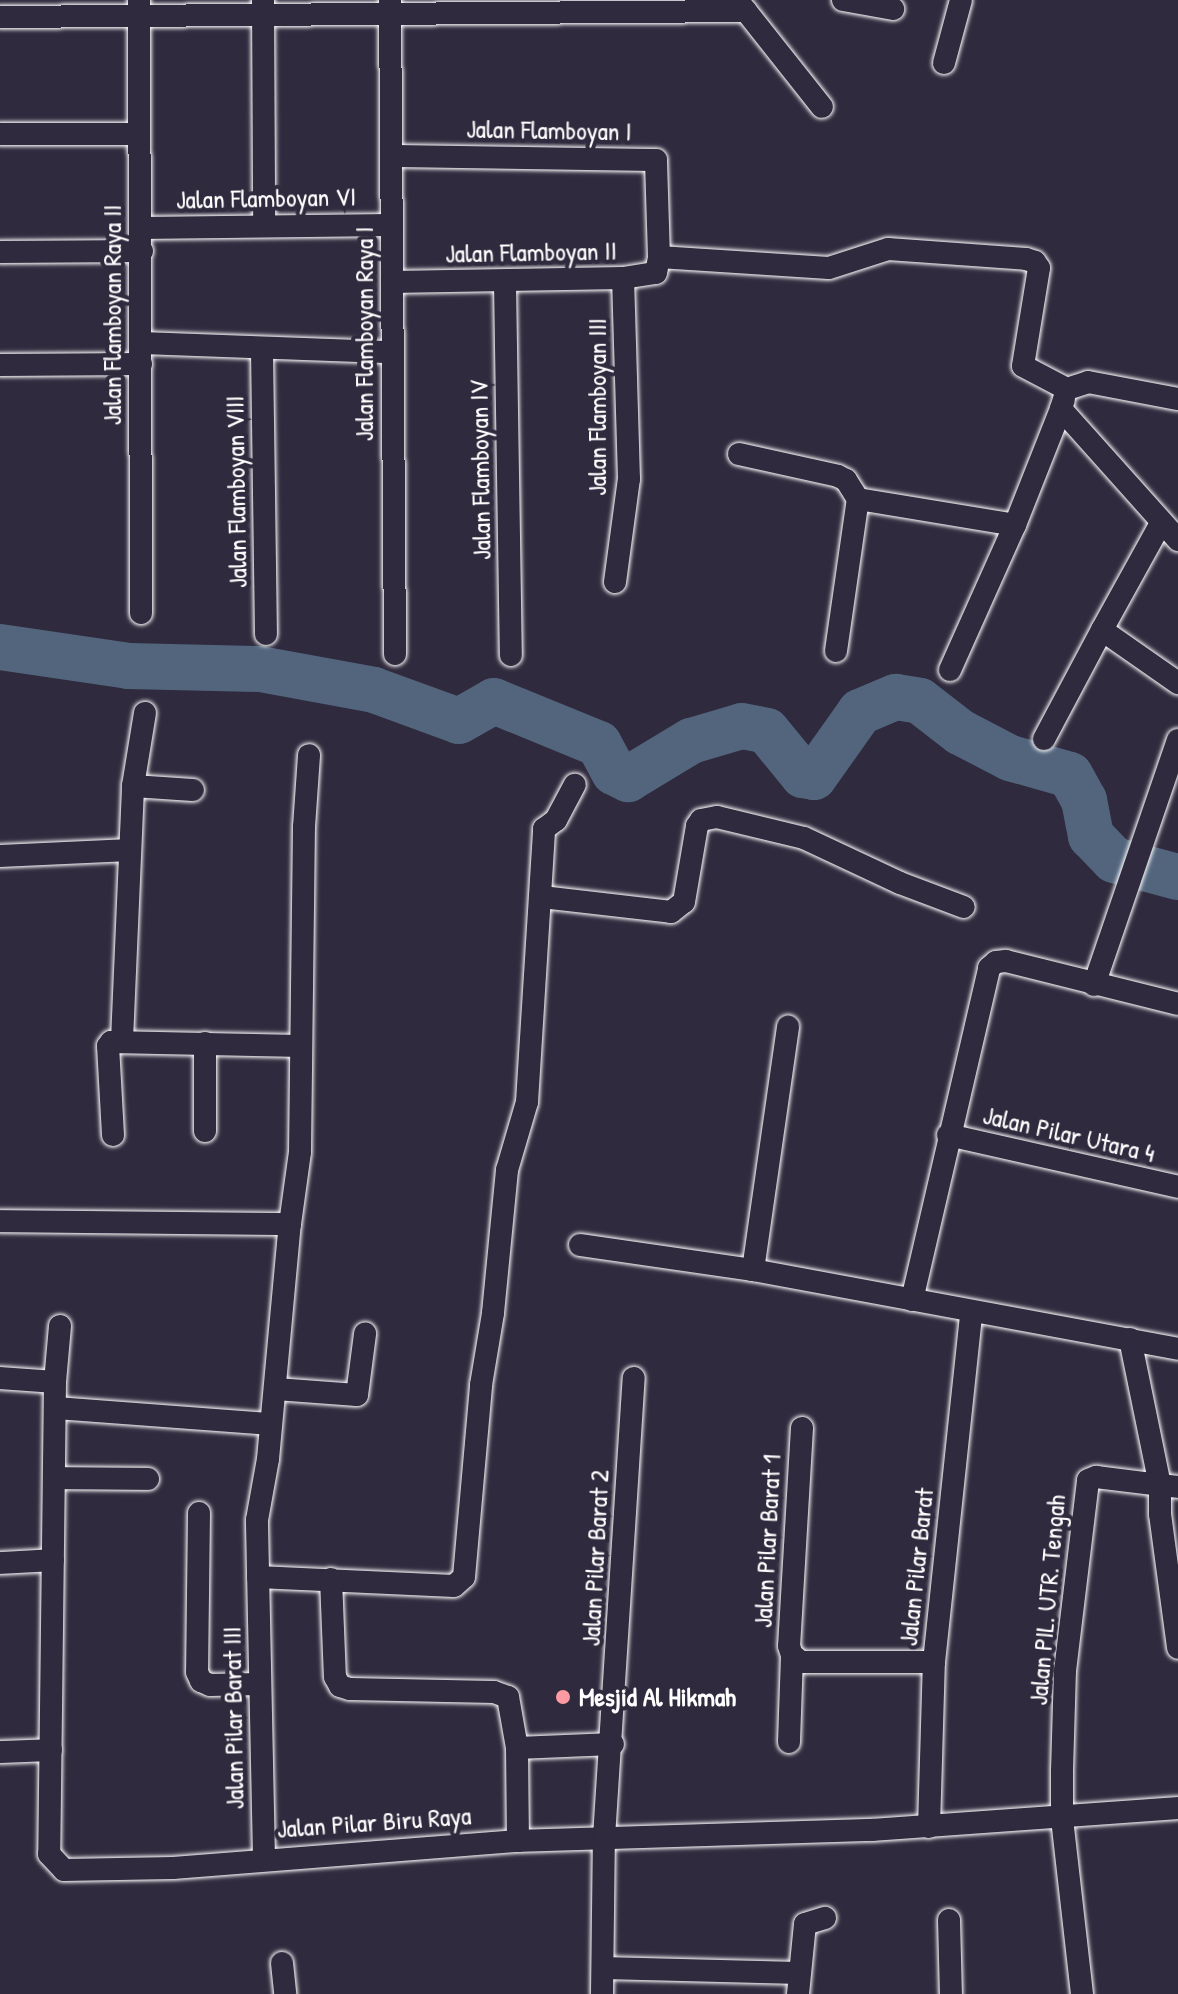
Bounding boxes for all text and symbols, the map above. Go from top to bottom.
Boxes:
street label: Jalan Flamboyan I [466,113,632,147]
street label: Jalan Flamboyan VI [176,181,356,215]
street label: Jalan Flamboyan Raya II [96,205,128,425]
street label: Jalan Flamboyan Raya I [348,227,380,441]
street label: Jalan Flamboyan II [445,235,617,269]
street label: Jalan Flamboyan III [581,318,613,496]
street label: Jalan Flamboyan IV [463,380,497,560]
street label: Jalan Flamboyan VIII [219,396,253,588]
street label: Jalan Pilar Utara 4 [980,1099,1158,1169]
street label: Jalan Pilar Barat 1 [747,1453,787,1629]
street label: Jalan Pilar Barat 2 [575,1469,615,1647]
street label: Jalan Pilar Barat [892,1487,940,1647]
street label: Jalan PIL. UTR. Tengah [1022,1493,1072,1707]
street label: Jalan Pilar Barat III [216,1626,250,1810]
place label: Mesjid Al Hikmah [579,1681,736,1713]
marker: Mesjid Al Hikmah [554,1688,572,1706]
street label: Jalan Pilar Biru Raya [276,1800,472,1844]

